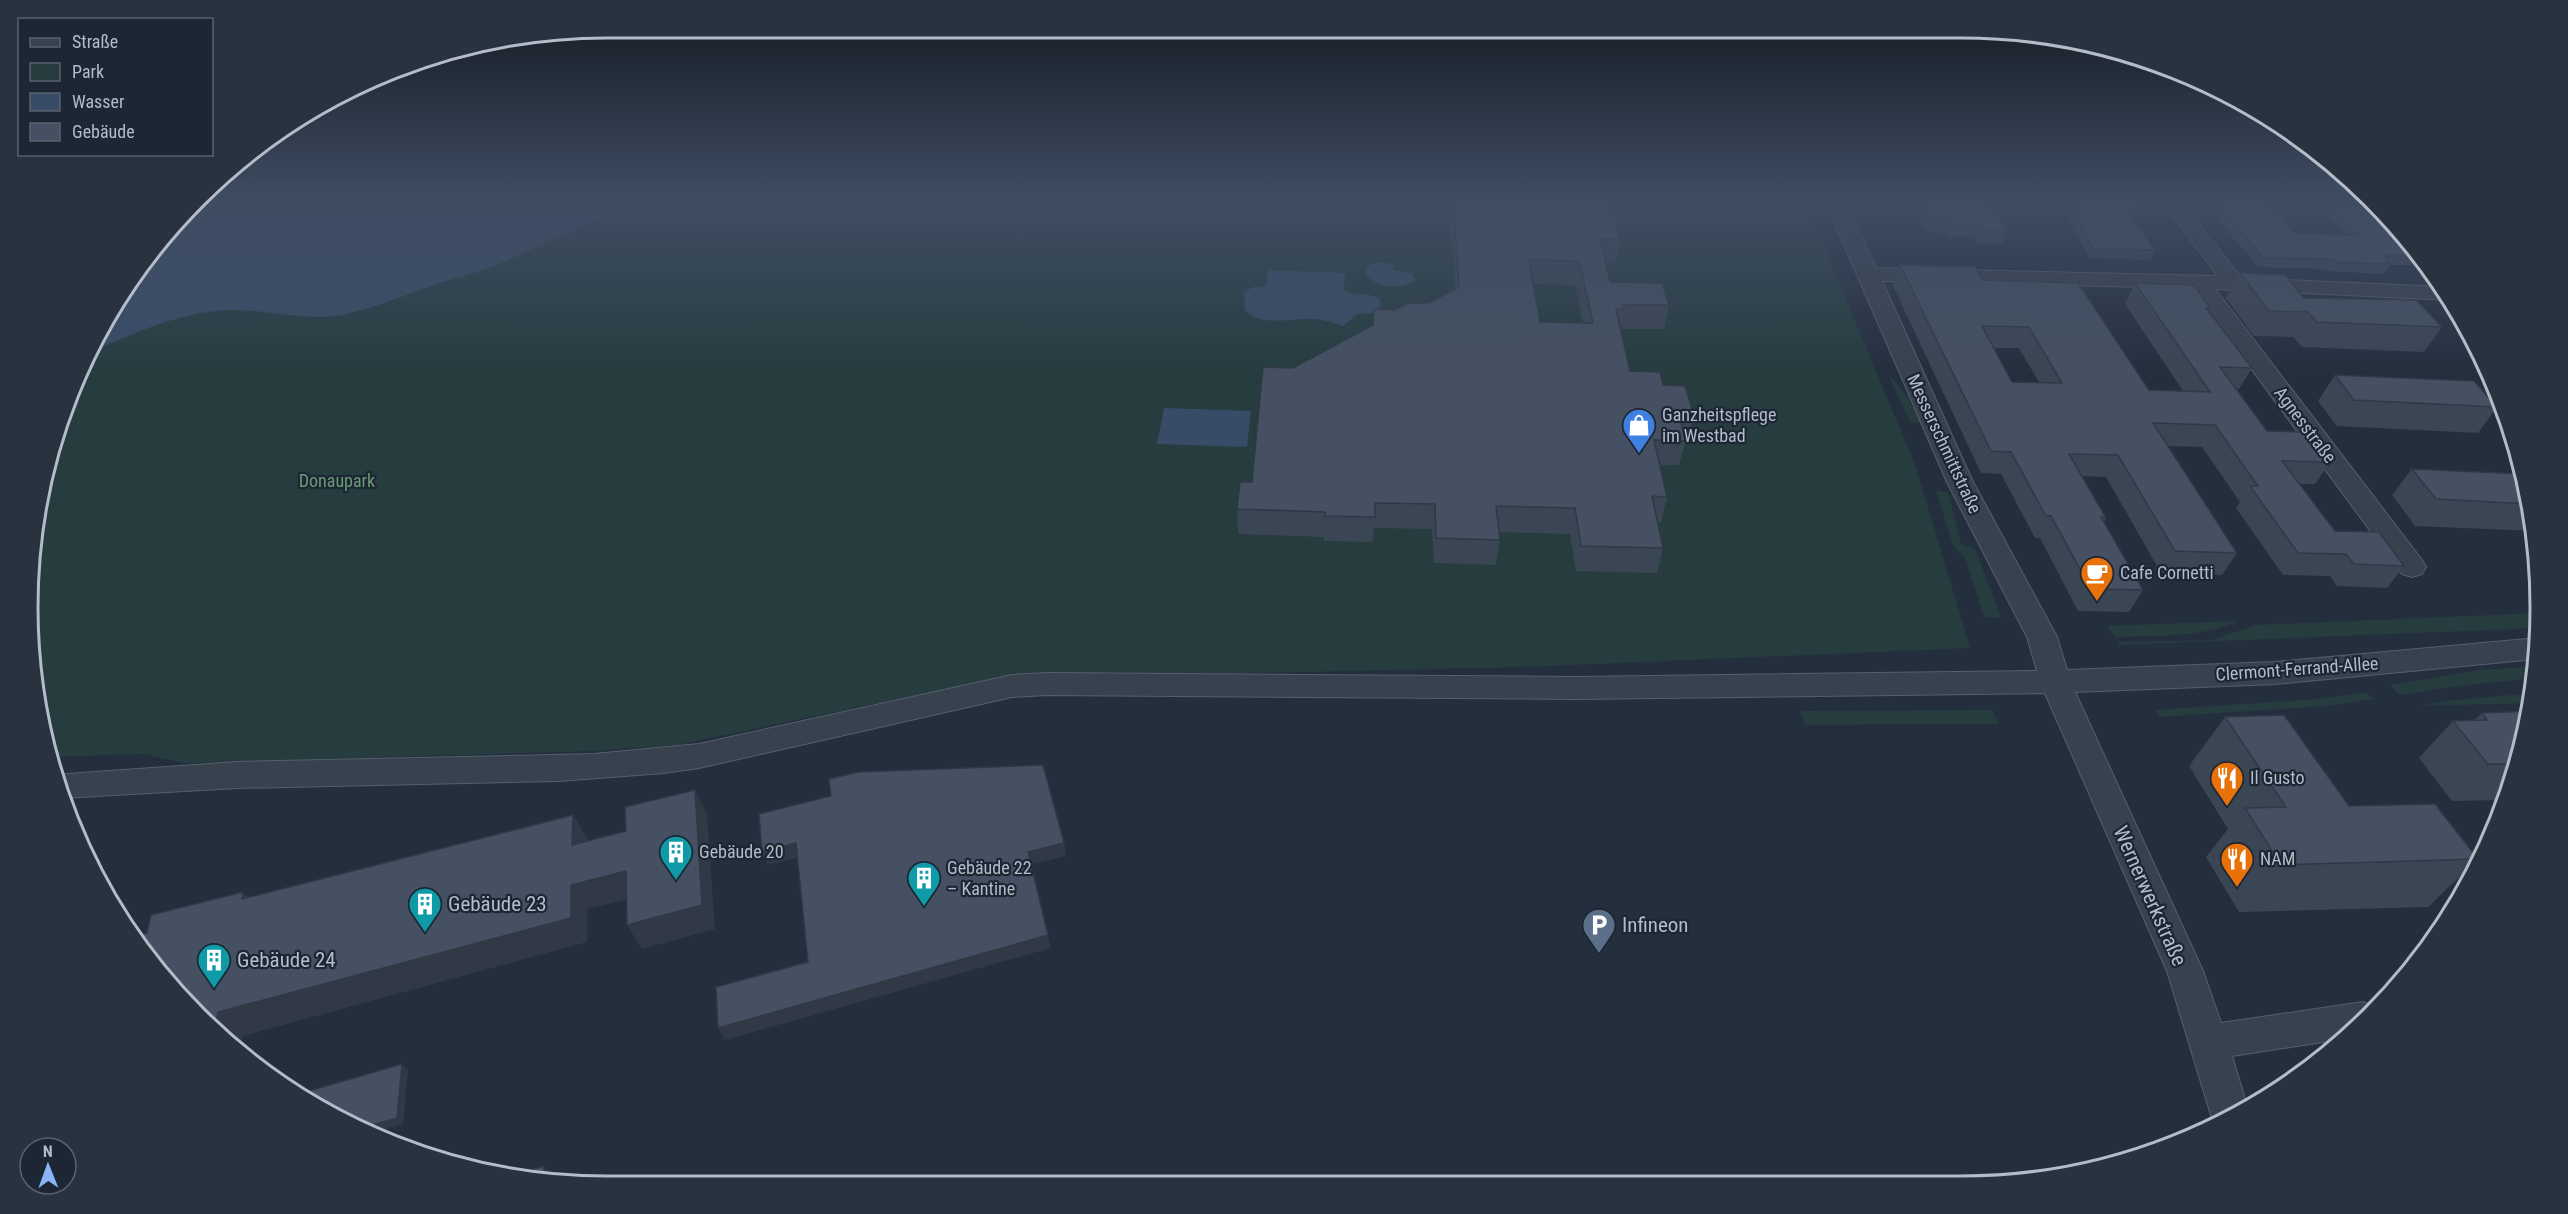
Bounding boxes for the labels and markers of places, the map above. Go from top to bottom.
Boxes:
place label: Ganzheitspflege im Westbad [1662,404,1776,446]
shop icon: Ganzheitspflege im Westbad [1621,407,1657,454]
cafe icon: Cafe Cornetti [2079,555,2115,602]
place label: Cafe Cornetti [2120,562,2214,583]
restaurant icon: Il Gusto [2209,760,2245,807]
place label: Il Gusto [2250,767,2305,788]
building icon: Gebäude 20 [658,834,694,881]
place label: Gebäude 20 [699,841,784,862]
restaurant icon: NAM [2219,841,2255,888]
place label: NAM [2260,848,2295,869]
place label: Gebäude 22 – Kantine [947,857,1032,899]
building icon: Gebäude 22 – Kantine [906,860,942,907]
building icon: Gebäude 23 [407,886,443,933]
place label: Gebäude 23 [448,892,547,916]
parking icon: Infineon [1581,907,1617,954]
place label: Infineon [1622,913,1688,937]
building icon: Gebäude 24 [196,942,232,989]
place label: Gebäude 24 [237,948,336,972]

